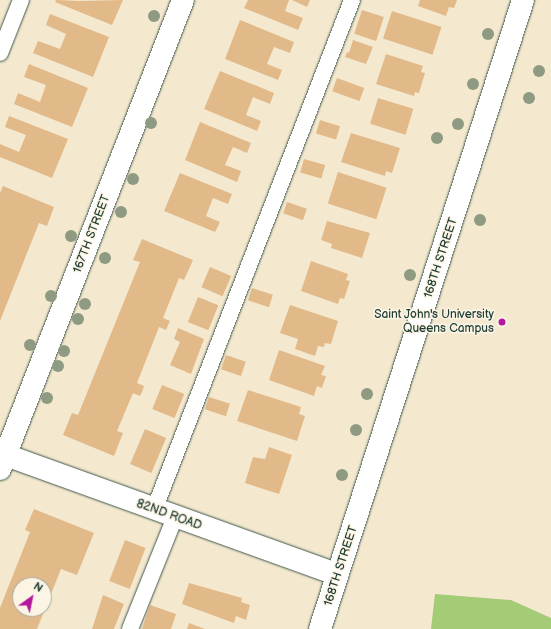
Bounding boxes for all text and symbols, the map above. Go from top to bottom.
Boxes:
street label: 167TH STREET [70,193,114,275]
street label: 168TH STREET [421,216,461,300]
place label: Saint John's University Queens Campus [374,308,494,336]
marker: Saint John's University Queens Campus [497,317,507,327]
street label: 82ND ROAD [134,497,204,533]
street label: 168TH STREET [321,524,361,608]
north arrow [12,577,52,617]
text: N [31,580,45,595]

